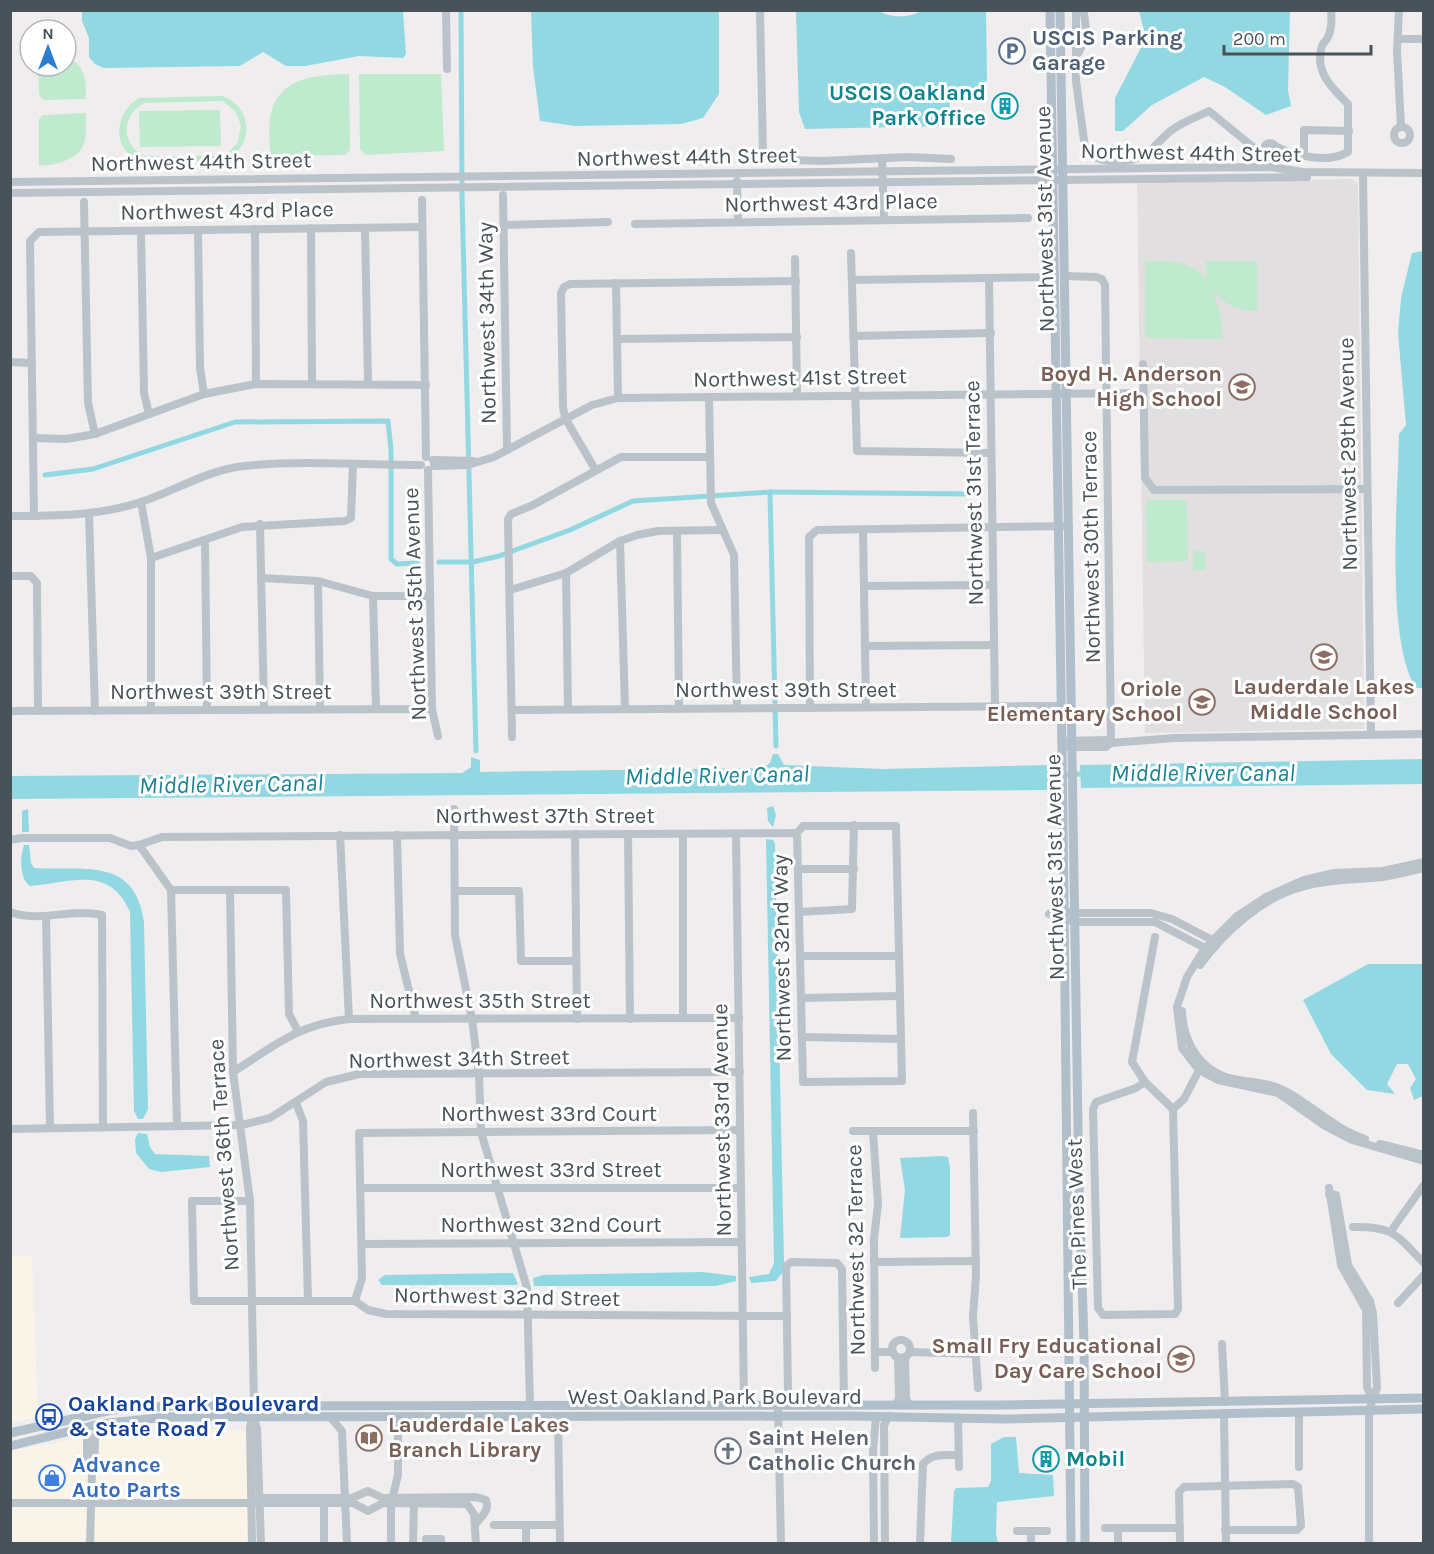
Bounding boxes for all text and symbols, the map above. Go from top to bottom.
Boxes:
north arrow [18,18,78,78]
scale bar [1224,18,1371,56]
text: N [42,24,54,43]
place label: USCIS Parking Garage [1032,25,1183,76]
text: 200 m [1233,28,1286,50]
parking icon: USCIS Parking Garage [997,36,1027,66]
place label: USCIS Oakland Park Office [829,80,986,131]
building icon: USCIS Oakland Park Office [990,91,1020,121]
street label: Northwest 31st Avenue [1030,105,1060,333]
street label: Northwest 44th Street [1080,138,1302,168]
street label: Northwest 44th Street [576,142,798,172]
street label: Northwest 44th Street [90,147,312,177]
street label: Northwest 43rd Place [724,188,938,218]
street label: Northwest 43rd Place [120,196,334,226]
street label: Northwest 34th Way [472,222,502,424]
street label: Northwest 29th Avenue [1333,337,1363,571]
place label: Boyd H. Anderson High School [1040,361,1222,412]
street label: Northwest 41st Street [693,363,907,393]
school or university icon: Boyd H. Anderson High School [1227,372,1257,402]
street label: Northwest 31st Terrace [959,380,989,606]
street label: Northwest 30th Terrace [1076,430,1106,664]
street label: Northwest 35th Avenue [398,487,432,721]
school or university icon: Lauderdale Lakes Middle School [1309,642,1339,672]
place label: Lauderdale Lakes Middle School [1233,674,1415,725]
place label: Oriole Elementary School [987,676,1182,727]
street label: Northwest 39th Street [675,677,897,703]
street label: Northwest 39th Street [110,679,332,705]
school or university icon: Oriole Elementary School [1187,687,1217,717]
street label: Northwest 31st Avenue [1040,753,1070,981]
water label: Middle River Canal [625,759,809,791]
water label: Middle River Canal [1111,759,1295,787]
water label: Middle River Canal [139,768,323,800]
street label: Northwest 37th Street [435,803,655,829]
street label: Northwest 32nd Way [767,854,797,1062]
street label: Northwest 35th Street [369,988,591,1014]
street label: Northwest 33rd Avenue [707,1003,737,1237]
street label: Northwest 36th Terrace [203,1038,245,1272]
street label: Northwest 34th Street [348,1044,570,1074]
street label: Northwest 33rd Court [441,1101,657,1127]
street label: The Pines West [1061,1138,1093,1290]
street label: Northwest 32 Terrace [841,1144,871,1356]
street label: Northwest 33rd Street [440,1157,662,1183]
street label: Northwest 32nd Court [440,1212,662,1238]
street label: Northwest 32nd Street [394,1282,620,1312]
place label: Small Fry Educational Day Care School [932,1333,1162,1384]
school or university icon: Small Fry Educational Day Care School [1166,1344,1196,1374]
street label: West Oakland Park Boulevard [568,1384,862,1410]
place label: Oakland Park Boulevard & State Road 7 [68,1391,319,1442]
bus stop icon: Oakland Park Boulevard & State Road 7 [34,1402,64,1432]
place label: Lauderdale Lakes Branch Library [388,1412,570,1463]
library icon: Lauderdale Lakes Branch Library [354,1423,384,1453]
place label: Saint Helen Catholic Church [748,1425,916,1476]
church icon: Saint Helen Catholic Church [713,1436,743,1466]
building icon: Mobil [1031,1444,1061,1474]
place label: Mobil [1066,1446,1125,1472]
place label: Advance Auto Parts [72,1452,181,1503]
shop icon: Advance Auto Parts [37,1463,67,1493]

